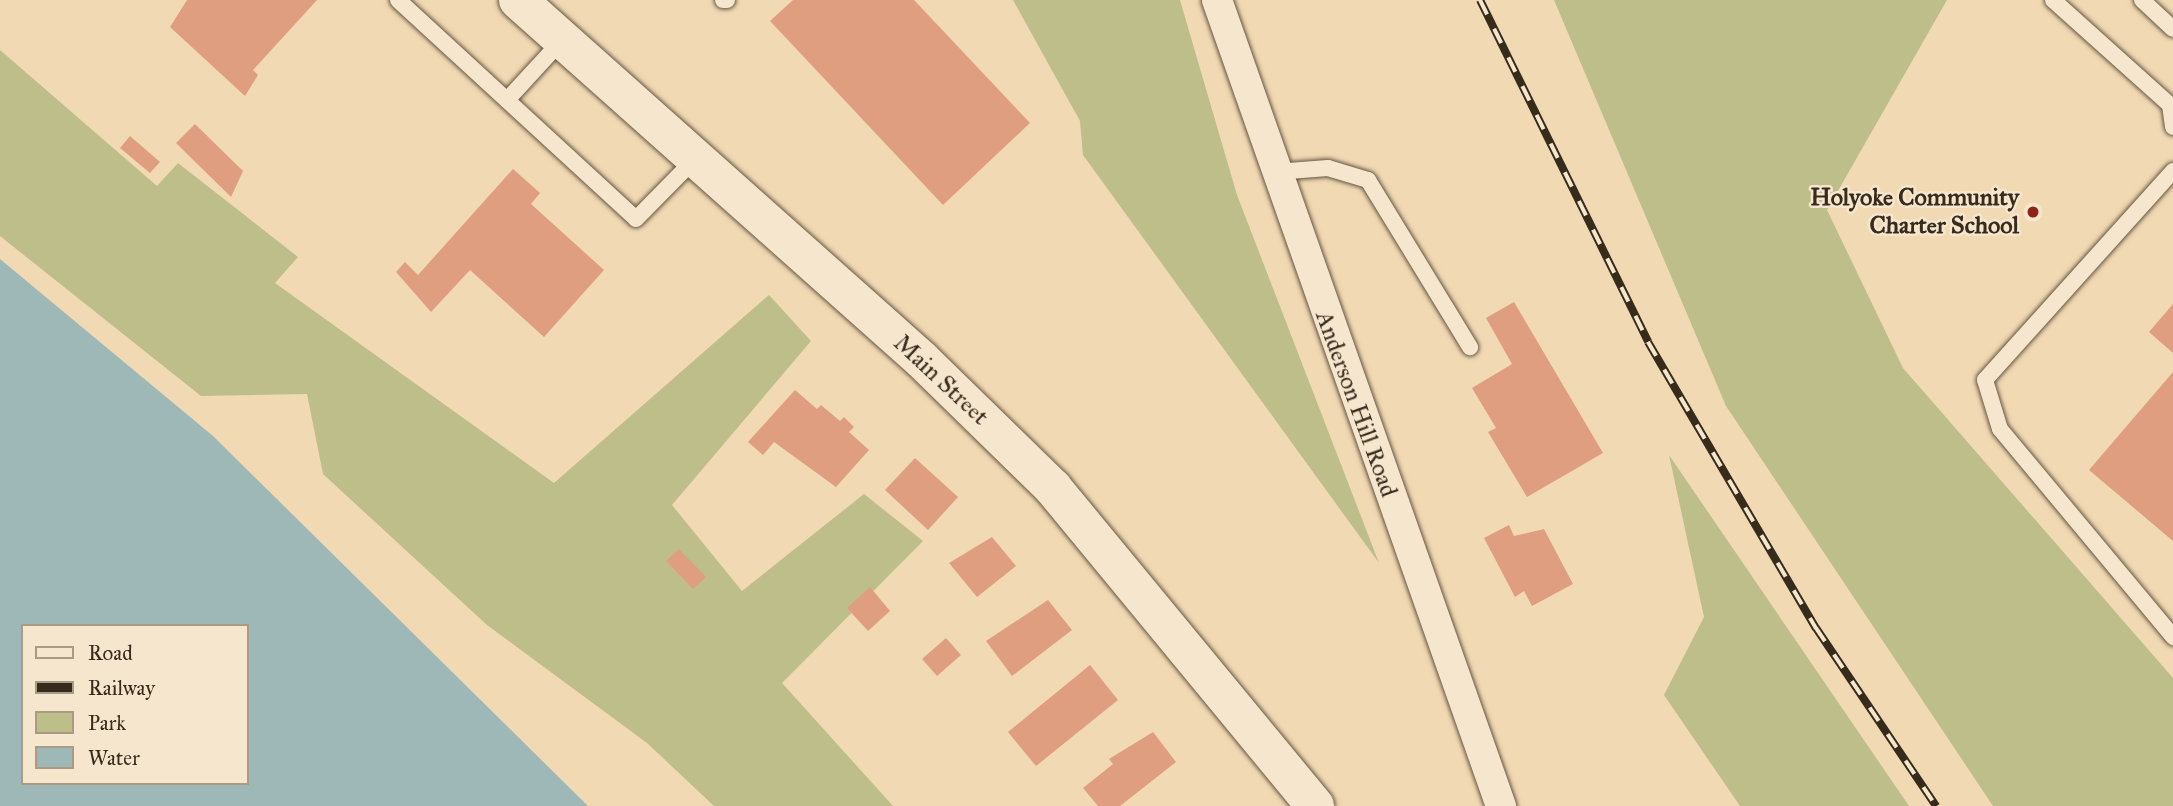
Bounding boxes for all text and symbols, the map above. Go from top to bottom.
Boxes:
place label: Holyoke Community Charter School [1810,184,2019,240]
marker: Holyoke Community Charter School [2025,204,2041,220]
street label: Anderson Hill Road [1309,307,1403,501]
street label: Main Street [888,329,994,431]
legend [21,624,248,785]
text: Road [88,640,133,666]
text: Railway [88,675,155,701]
text: Park [88,710,126,736]
text: Water [88,745,140,771]

